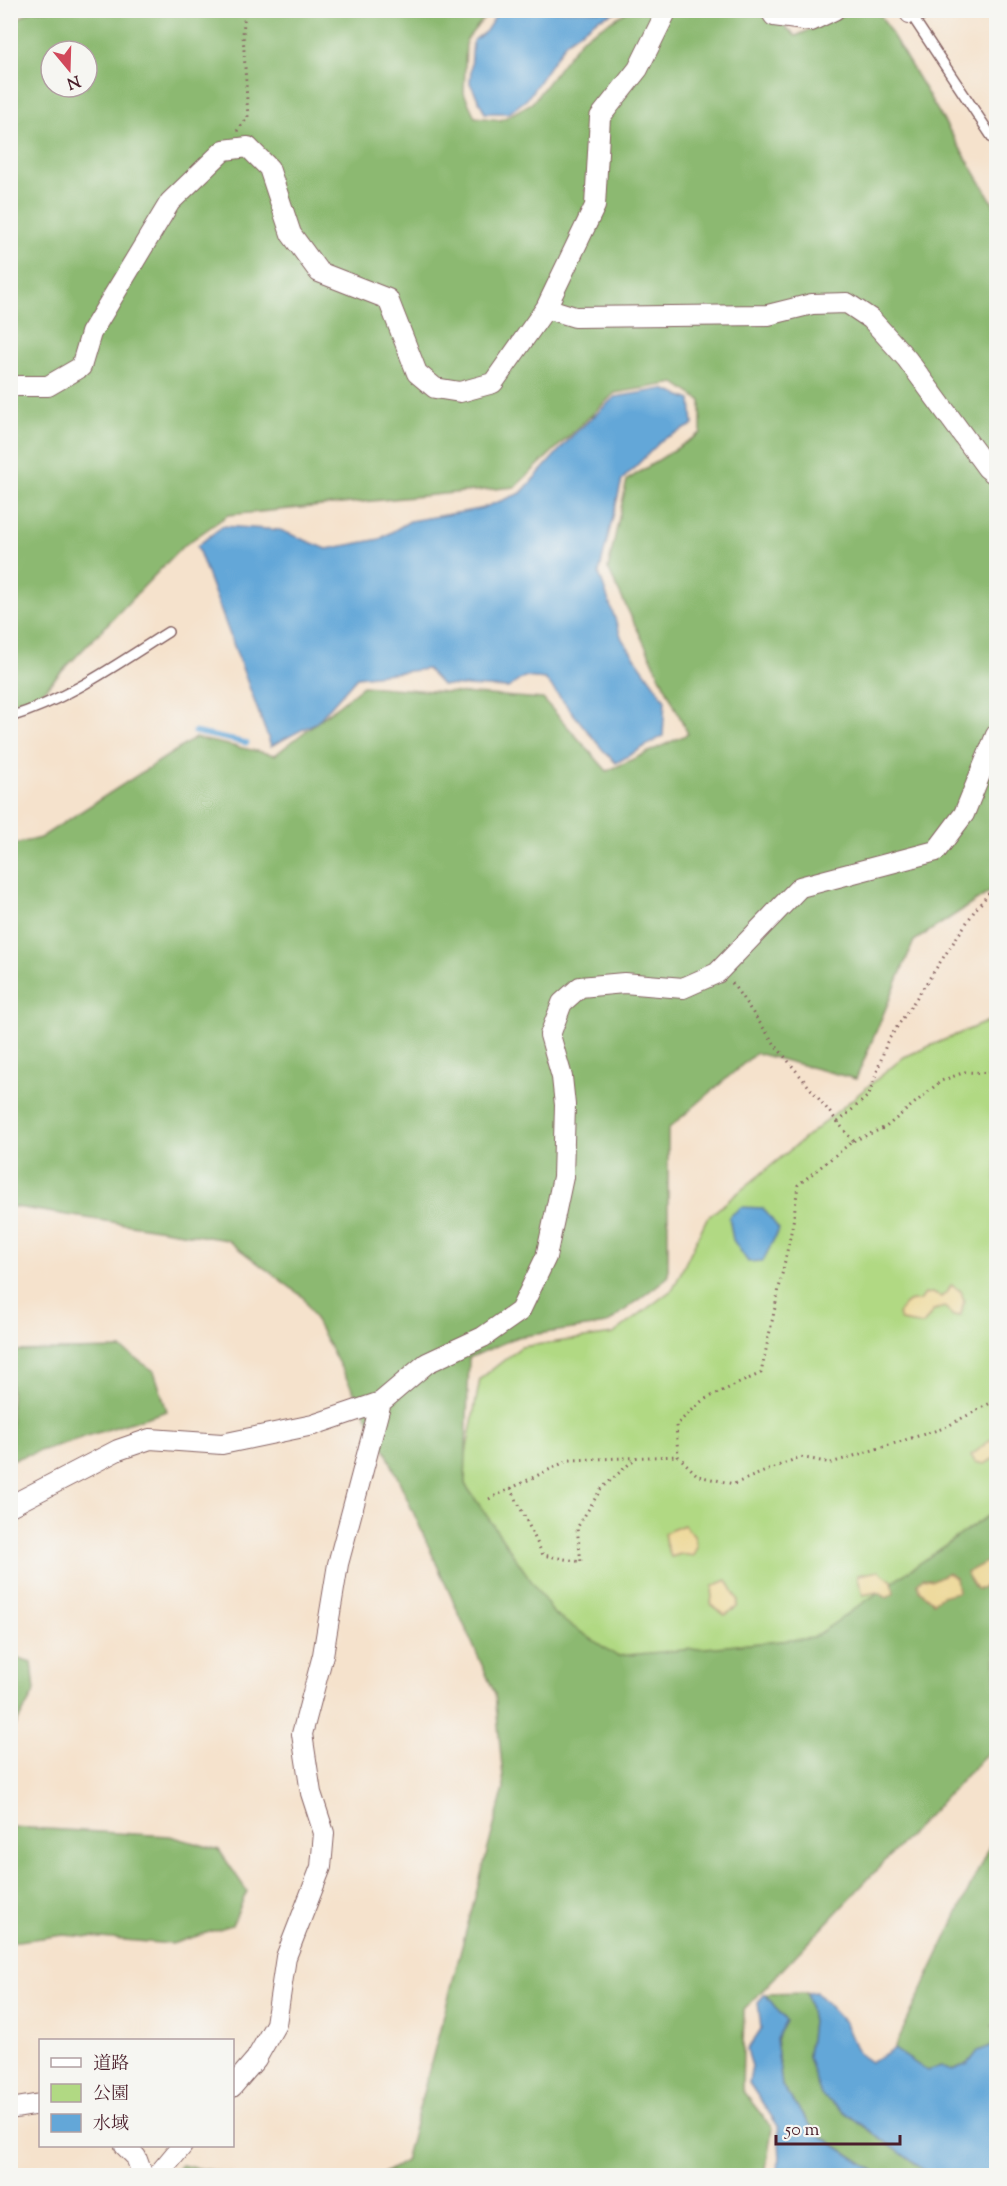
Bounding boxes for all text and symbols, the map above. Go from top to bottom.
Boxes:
north arrow [39,39,99,99]
text: N [63,68,83,94]
legend [39,2039,234,2147]
text: 道路 [93,2052,129,2078]
text: 公園 [93,2082,129,2108]
scale bar [776,2108,900,2146]
text: 水域 [93,2112,129,2138]
text: 50 m [784,2118,820,2144]

